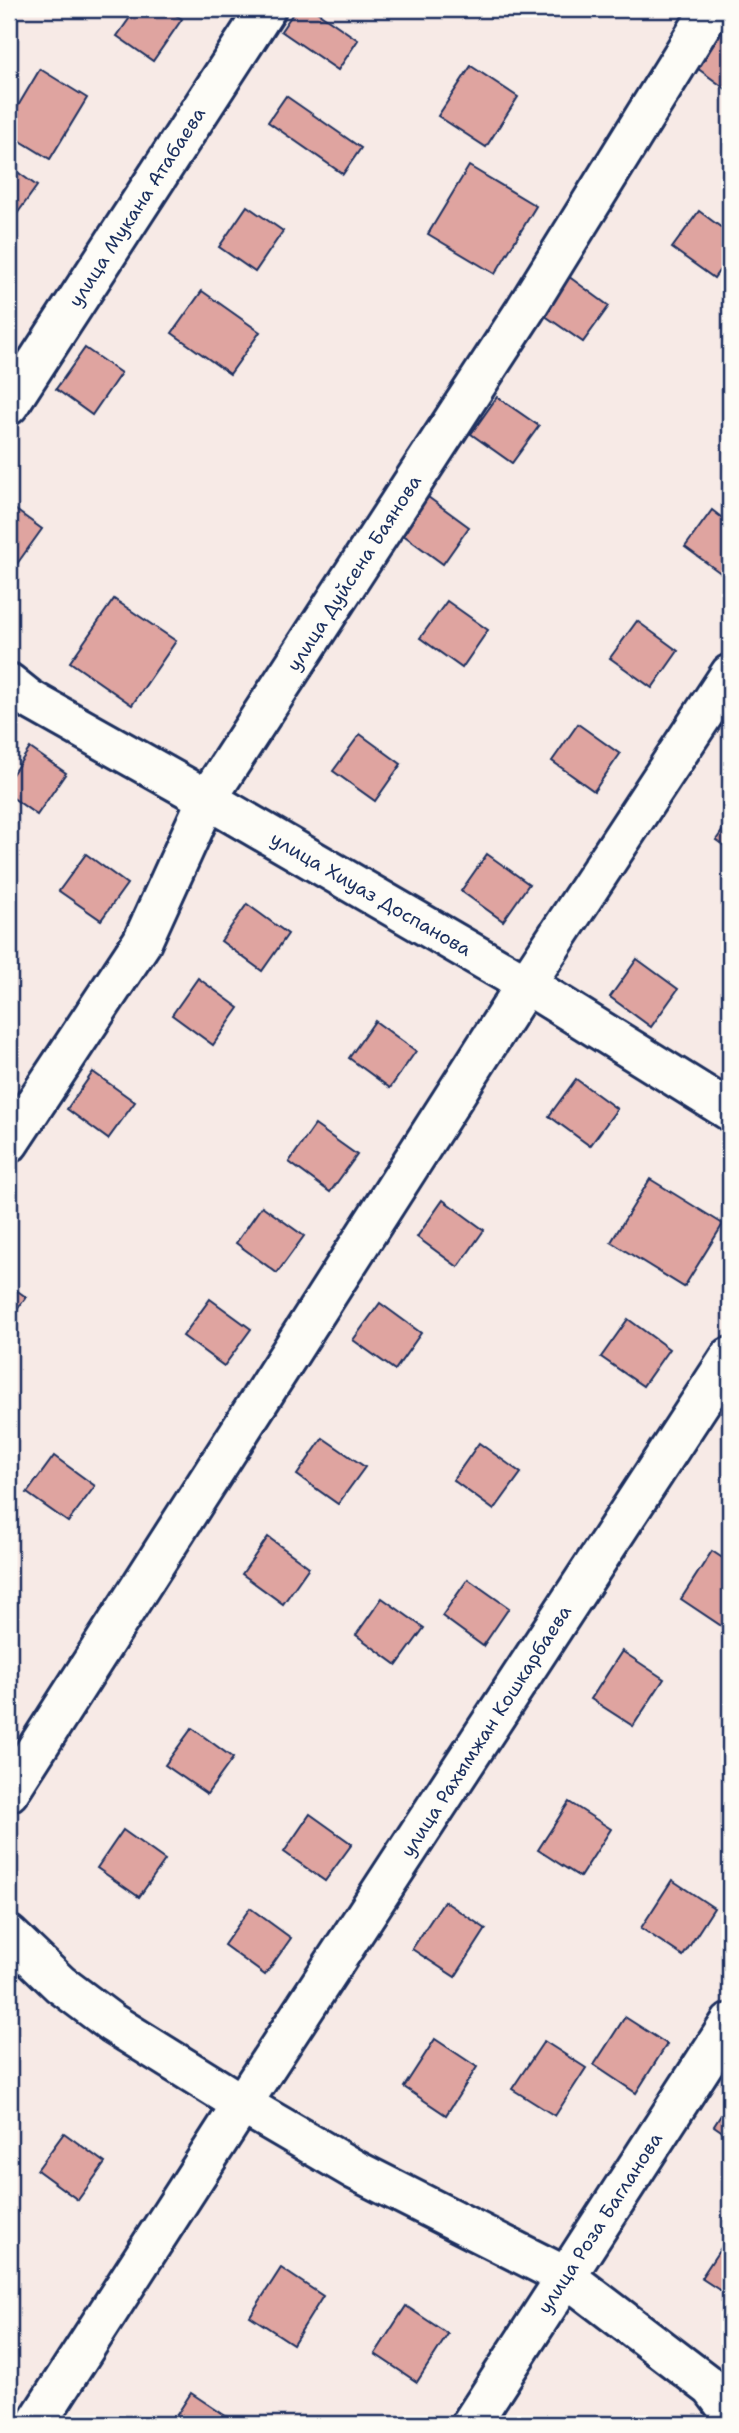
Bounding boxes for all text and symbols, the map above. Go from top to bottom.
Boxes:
street label: улица Мукана Атабаева [63,102,211,312]
street label: улица Дуйсена Баянова [281,470,427,676]
street label: улица Хиуаз Доспанова [266,826,476,962]
street label: улица Рахымжан Кошкарбаева [395,1600,577,1862]
street label: улица Роза Багланова [532,2127,668,2318]

